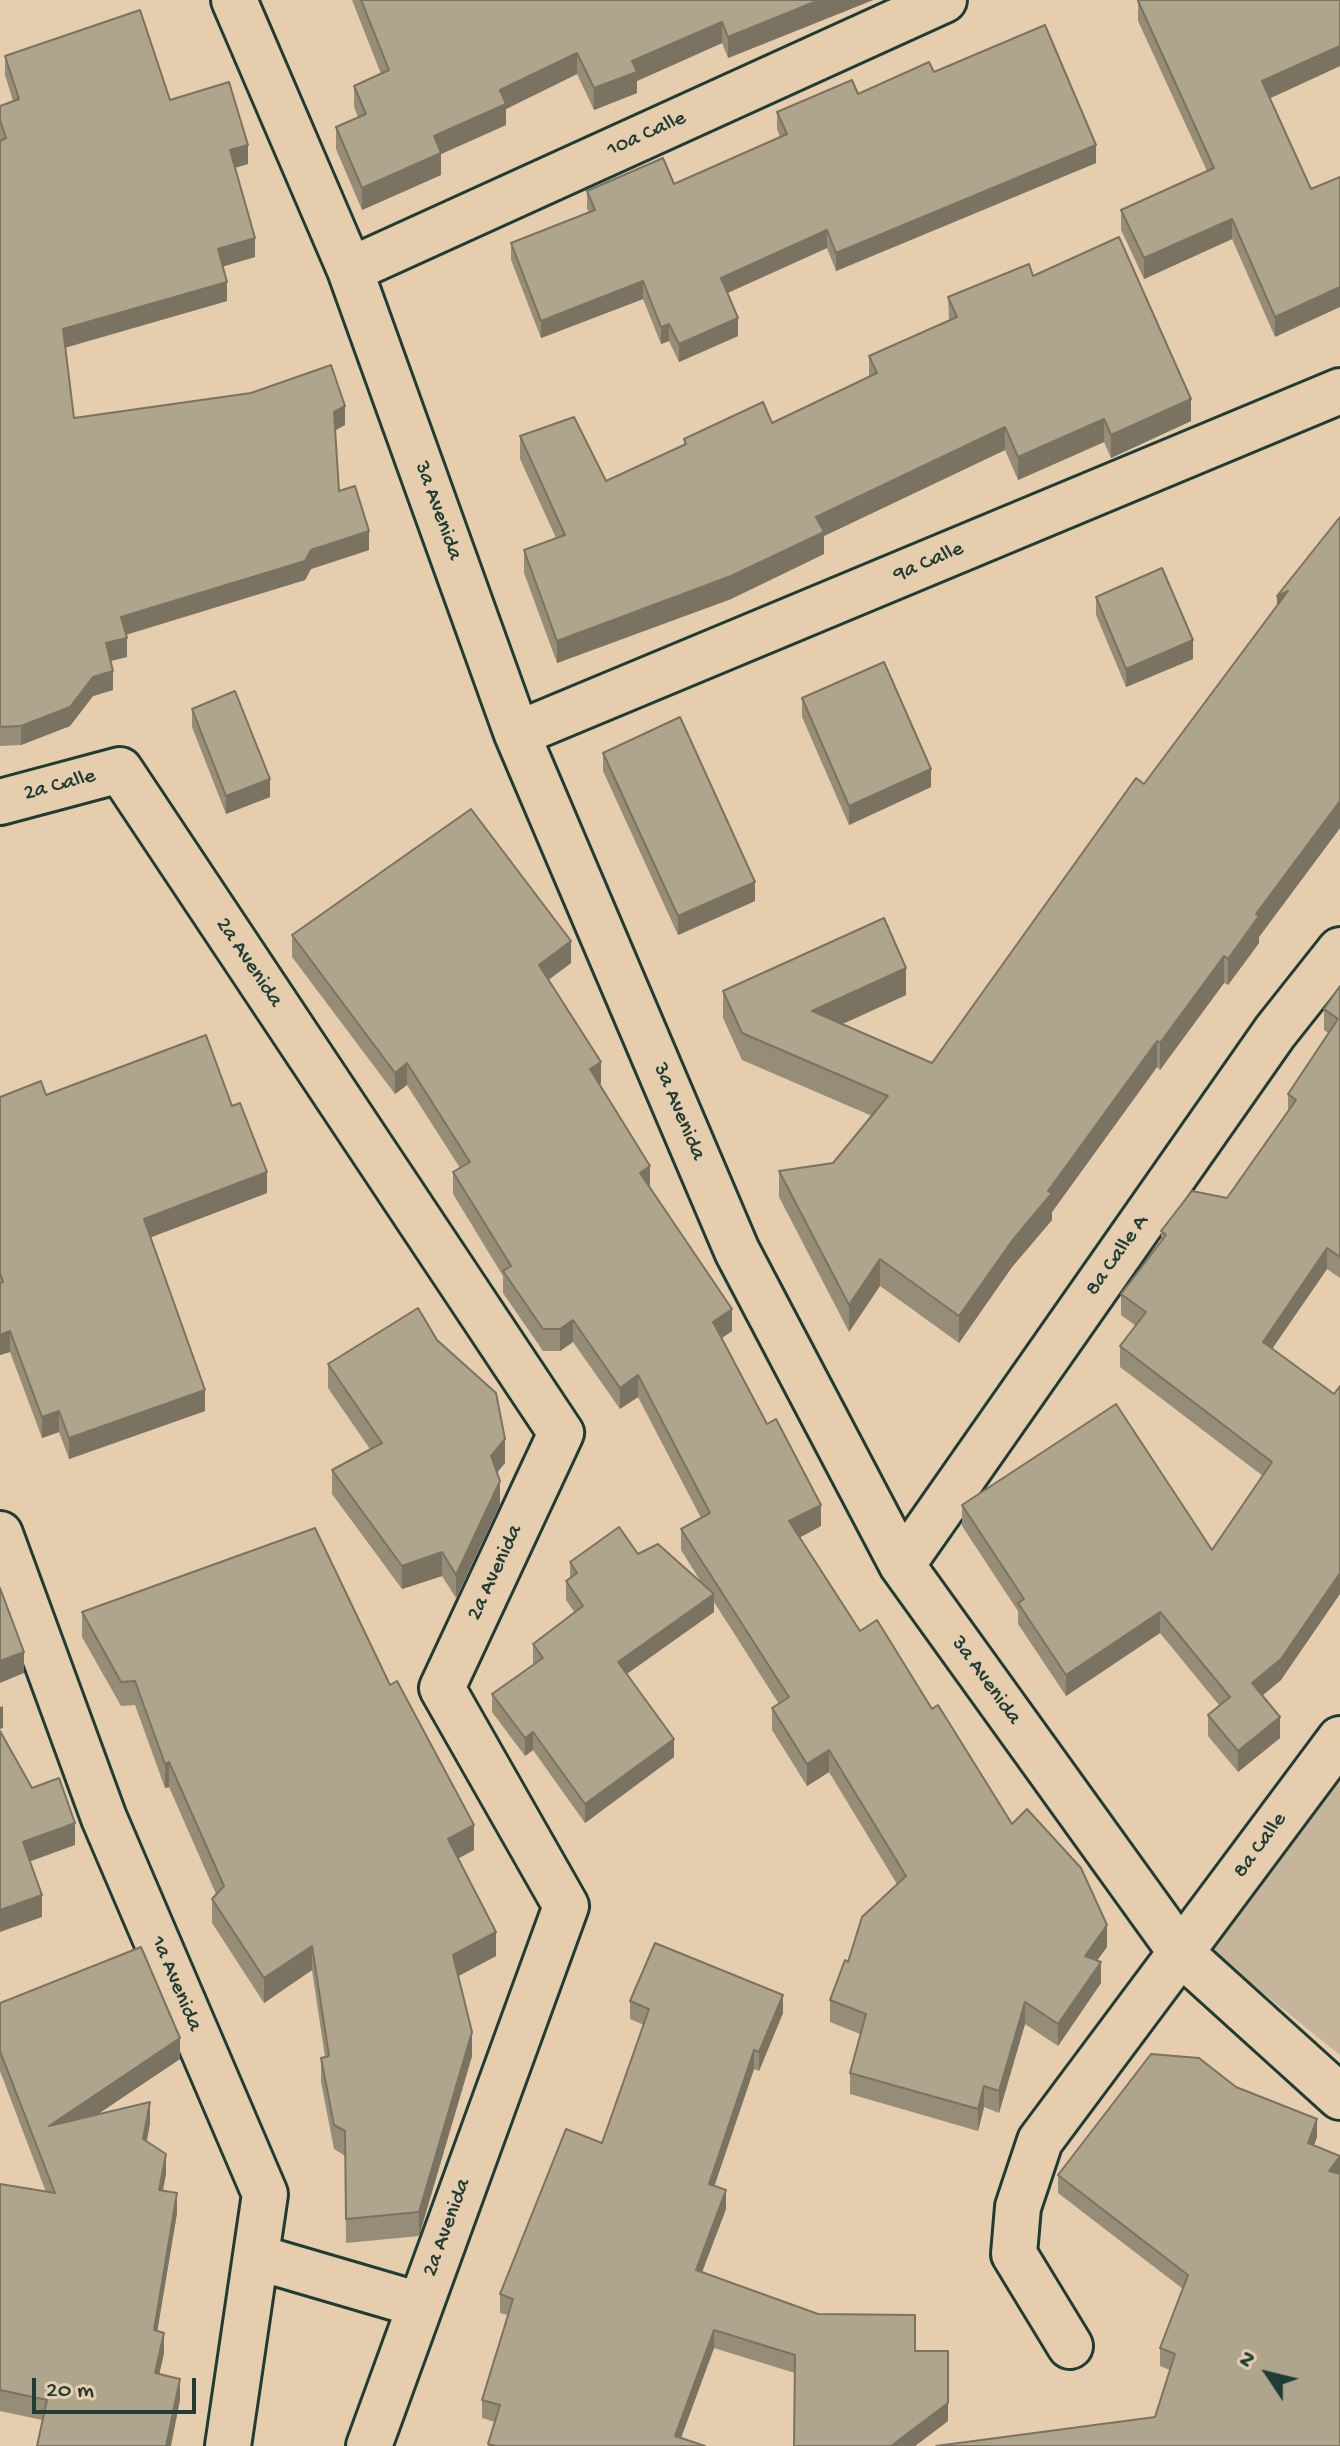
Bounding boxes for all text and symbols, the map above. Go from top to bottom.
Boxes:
street label: 10a Calle [603,106,691,164]
street label: 3a Avenida [407,458,467,564]
street label: 9a Calle [890,536,968,590]
street label: 2a Calle [21,764,99,808]
street label: 2a Avenida [208,913,288,1013]
street label: 3a Avenida [646,1059,710,1165]
street label: 8a Calle A [1081,1210,1155,1302]
street label: 2a Avenida [462,1521,530,1625]
street label: 3a Avenida [944,1631,1026,1731]
street label: 8a Calle [1228,1808,1294,1884]
street label: 1a Avenida [143,1933,207,2035]
street label: 2a Avenida [418,2175,478,2281]
north arrow [1228,2334,1308,2414]
text: N [1234,2347,1263,2374]
scale bar [36,2362,200,2412]
text: 20 m [46,2377,94,2406]

